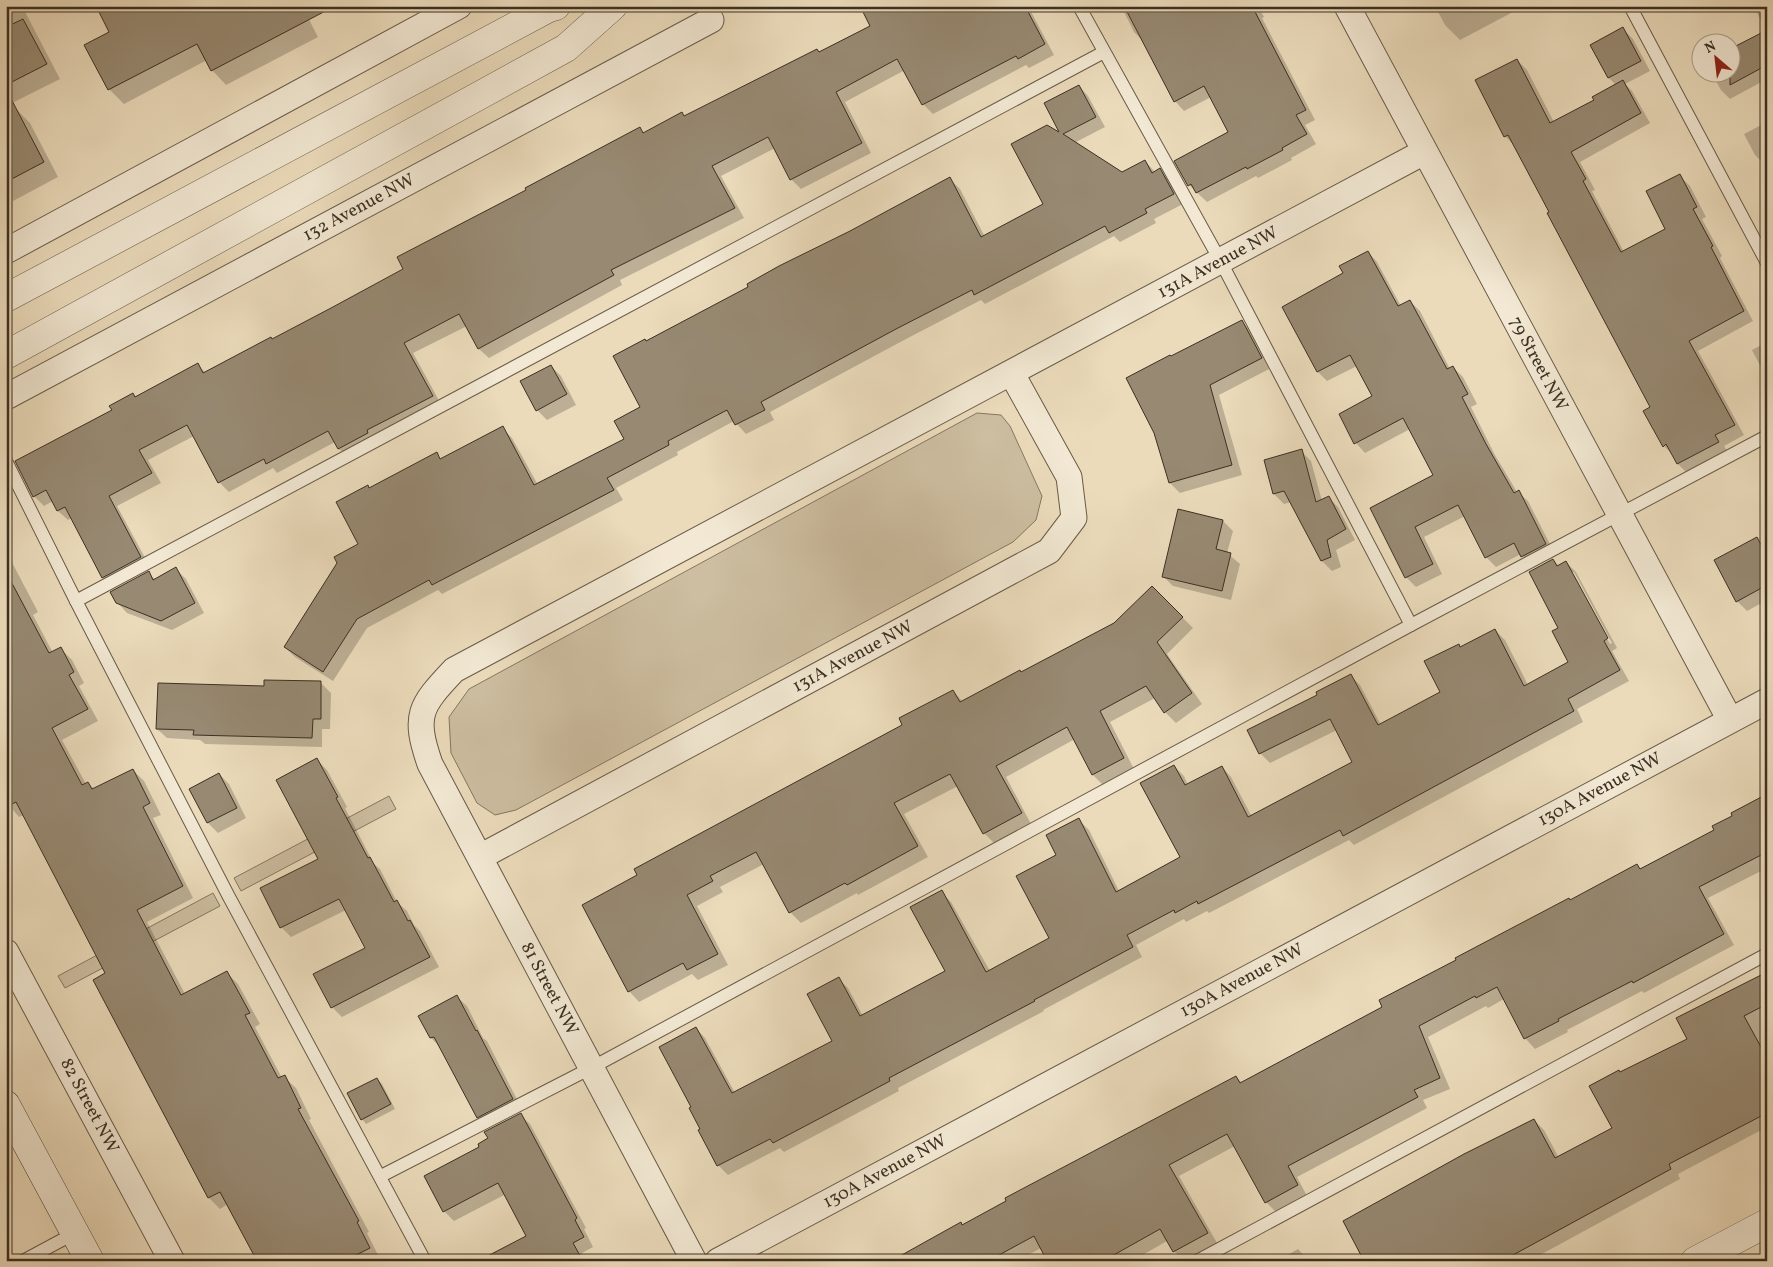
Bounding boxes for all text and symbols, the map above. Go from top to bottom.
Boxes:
north arrow [1690,32,1740,82]
text: N [1702,37,1720,59]
street label: 132 Avenue NW [299,168,419,248]
street label: 131A Avenue NW [1153,221,1283,305]
street label: 79 Street NW [1503,312,1573,416]
street label: 131A Avenue NW [788,615,918,699]
street label: 130A Avenue NW [1534,747,1666,833]
street label: 81 Street NW [514,938,584,1040]
street label: 130A Avenue NW [1176,938,1308,1024]
street label: 82 Street NW [53,1054,125,1158]
street label: 130A Avenue NW [819,1129,951,1215]

